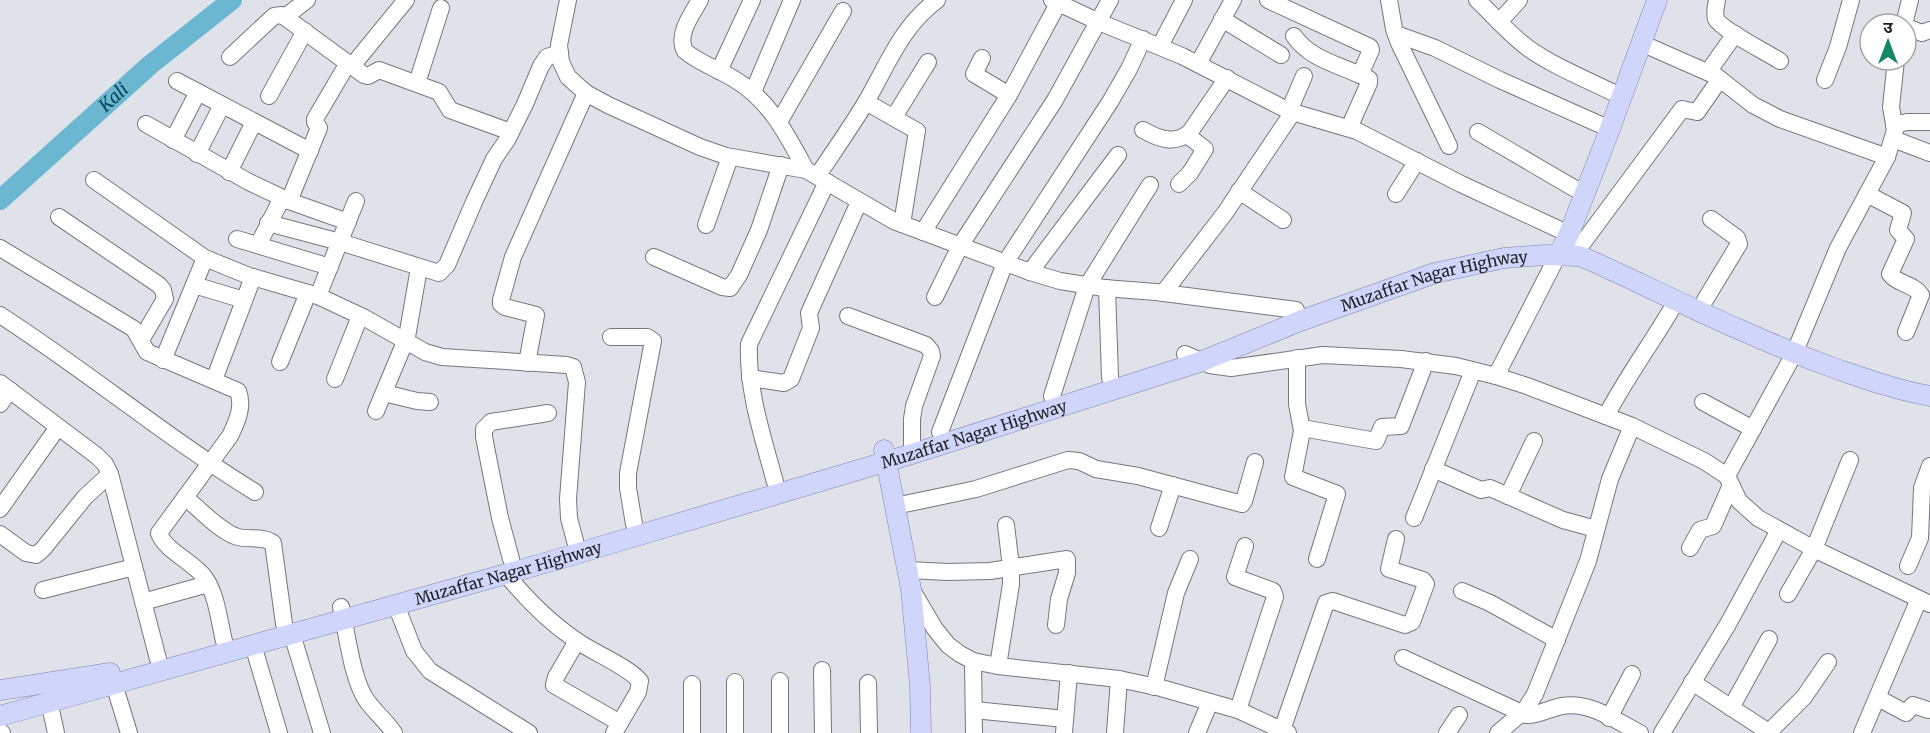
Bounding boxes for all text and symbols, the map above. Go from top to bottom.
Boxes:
north arrow [1858,12,1918,72]
text: उ [1883,17,1893,37]
water label: Kali [93,78,133,117]
street label: Muzaffar Nagar Highway [1338,246,1529,316]
street label: Muzaffar Nagar Highway [879,395,1070,473]
street label: Muzaffar Nagar Highway [412,537,605,609]

